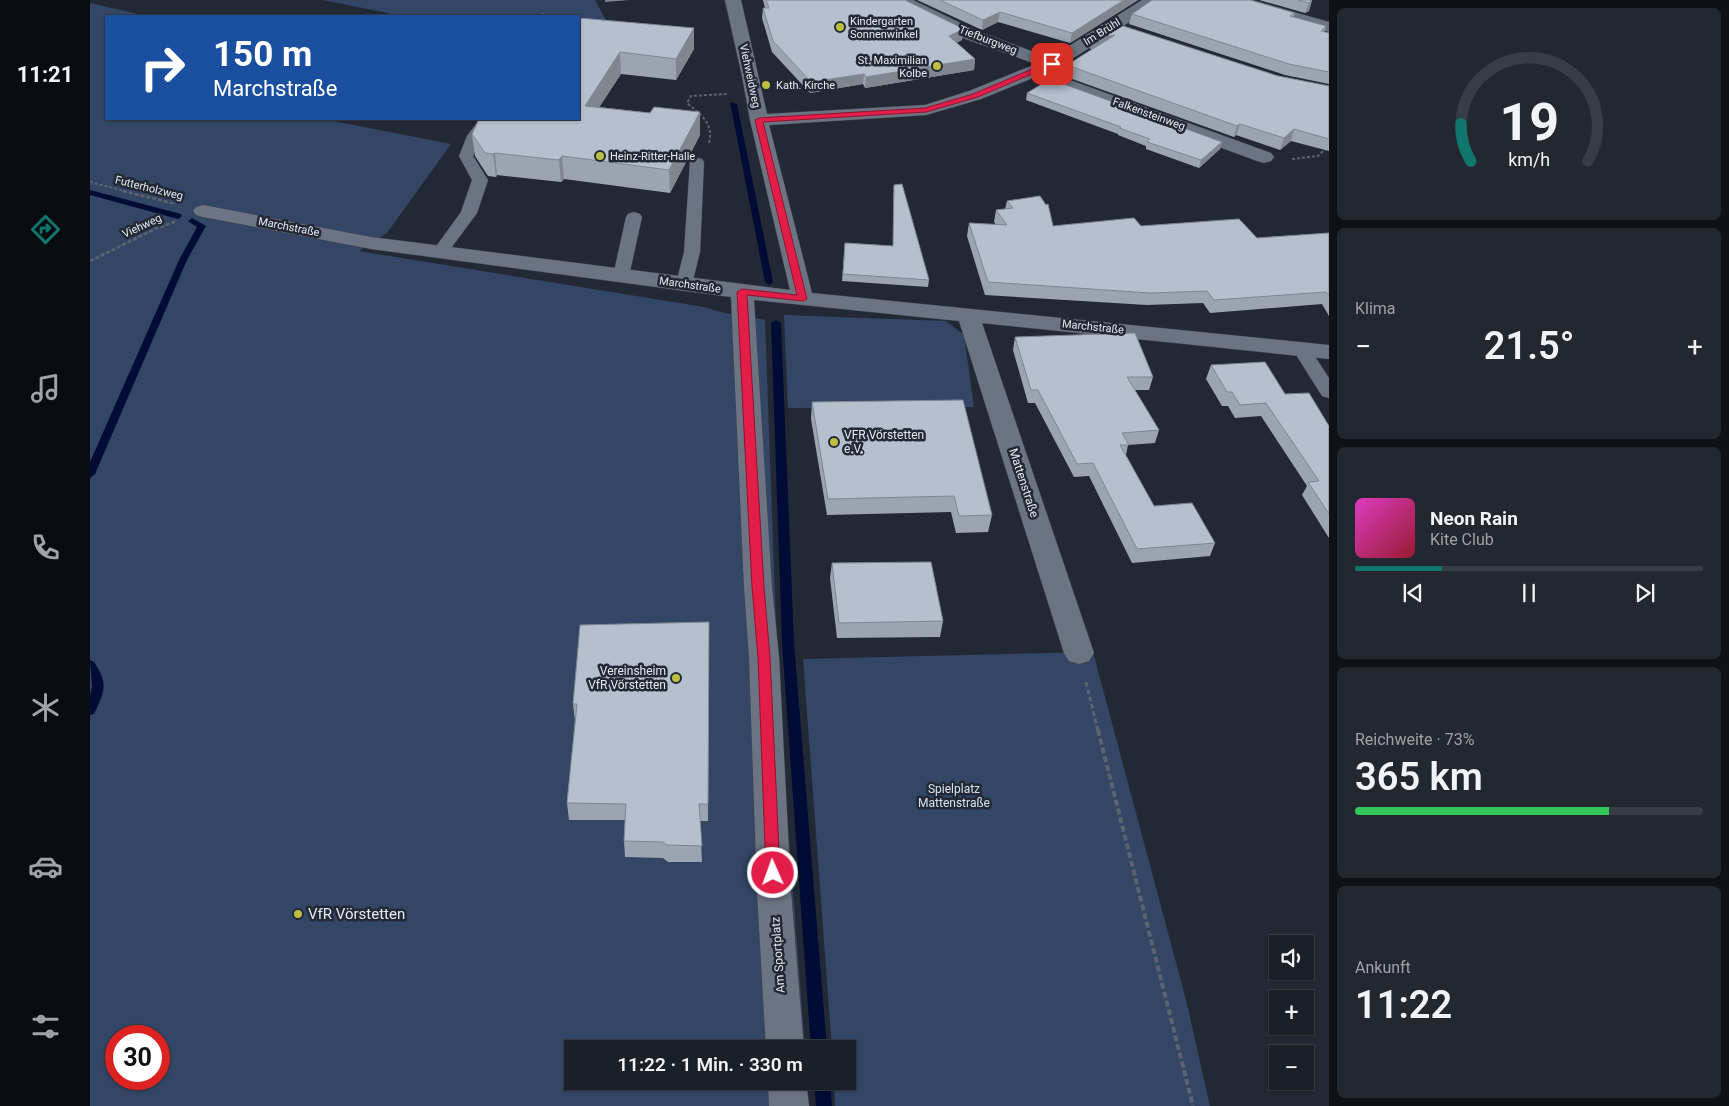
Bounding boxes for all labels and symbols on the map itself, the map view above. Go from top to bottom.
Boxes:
place label: Kindergarten Sonnenwinkel [850,15,918,41]
street label: Im Brühl [1081,16,1123,48]
marker: Kindergarten Sonnenwinkel [834,21,846,33]
street label: Tiefburgweg [957,23,1019,57]
street label: Viehweidweg [737,43,763,109]
pin [1031,43,1073,85]
place label: St. Maximilian Kolbe [858,54,927,80]
marker: St. Maximilian Kolbe [931,60,943,72]
marker: Kath. Kirche [760,79,772,91]
place label: Kath. Kirche [776,79,835,92]
street label: Falkensteinweg [1111,95,1187,133]
marker: Heinz-Ritter-Halle [594,150,606,162]
place label: Heinz-Ritter-Halle [610,150,695,163]
street label: Futterholzweg [114,173,184,203]
street label: Viehweg [120,211,164,241]
street label: Marchstraße [257,215,321,239]
street label: Marchstraße [658,274,722,296]
street label: Marchstraße [1061,317,1125,337]
place label: VFR Vörstetten e.V. [844,428,924,456]
marker: VFR Vörstetten e.V. [828,436,840,448]
street label: Mattenstraße [1006,447,1042,519]
place label: Vereinsheim VfR Vörstetten [588,664,666,692]
marker: Vereinsheim VfR Vörstetten [670,672,682,684]
park label: Spielplatz Mattenstraße [918,782,990,810]
position arrow [746,846,798,898]
place label: VfR Vörstetten [308,905,405,923]
marker: VfR Vörstetten [292,908,304,920]
street label: Am Sportplatz [768,916,788,994]
speed limit sign: 30 [105,1025,170,1090]

